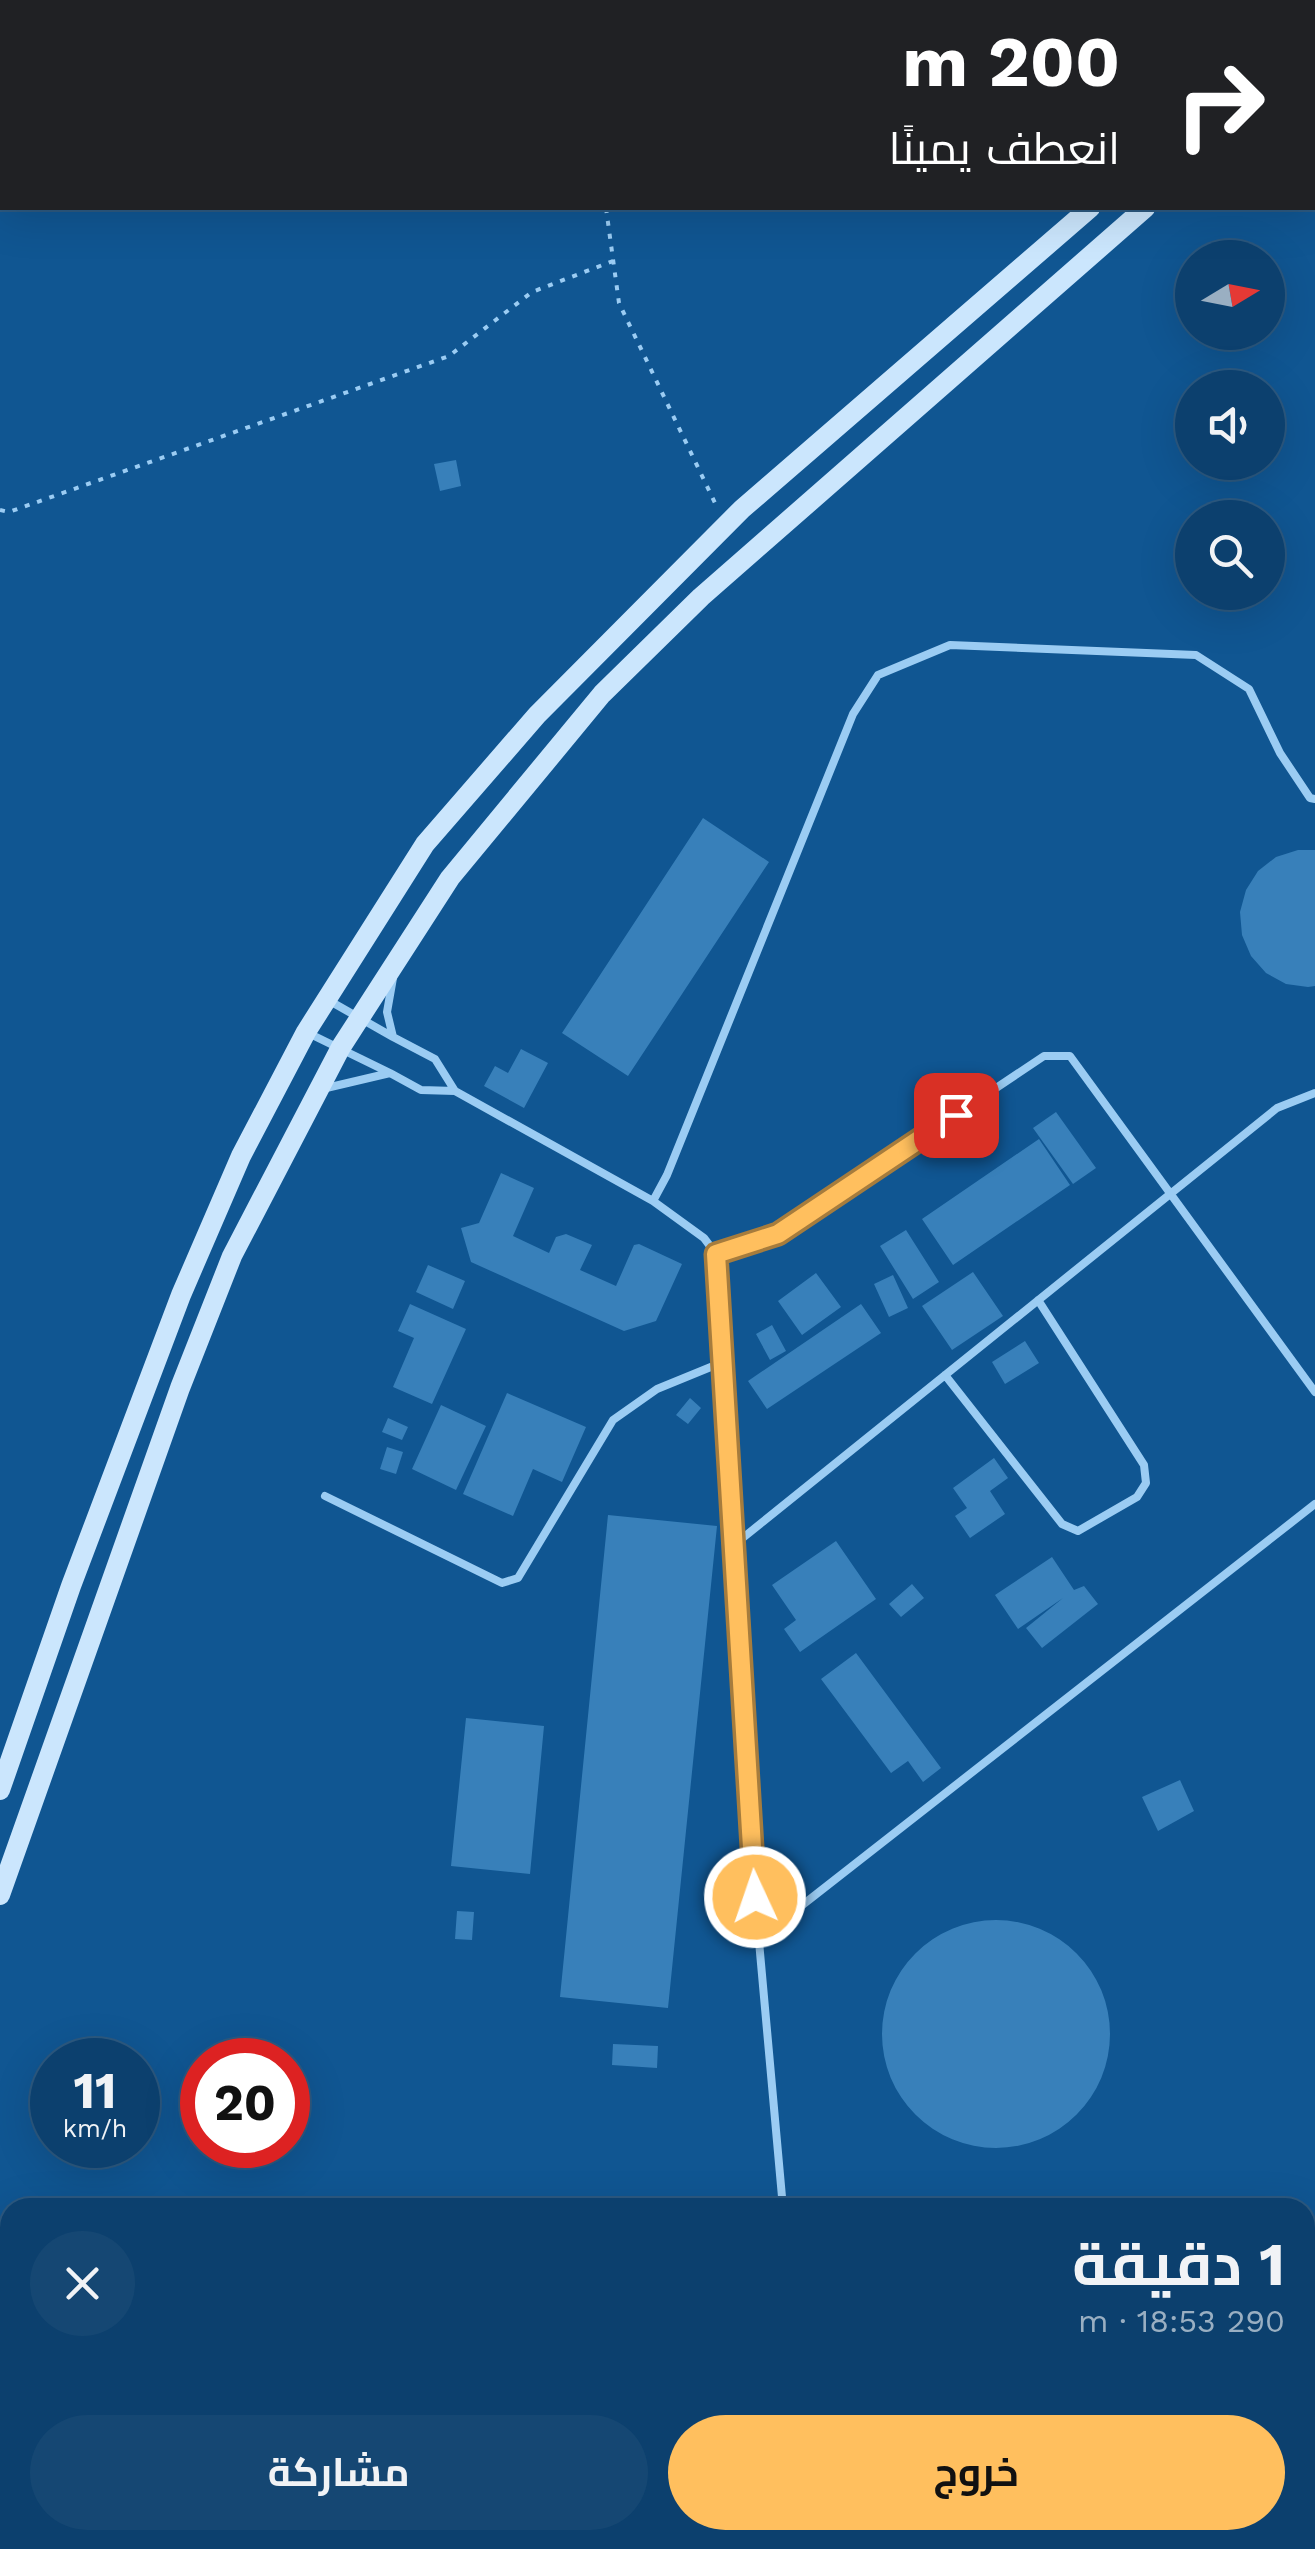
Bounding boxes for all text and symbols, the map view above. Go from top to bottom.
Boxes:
text: 200 m [902,21,1120,103]
icon: right [1155,40,1285,170]
text: انعطف يمينًا [889,122,1120,175]
north arrow [1175,240,1285,350]
map controls [1175,240,1285,610]
button: sound [1175,370,1285,480]
button: search [1175,500,1285,610]
pin [914,1073,999,1158]
icon: arrive [929,1088,984,1143]
position arrow [703,1845,807,1949]
speed limit sign: 20 [180,2038,310,2168]
text: 11 [73,2061,117,2120]
text: km/h [63,2114,127,2143]
text: 1 دقيقة [1072,2229,1285,2300]
button: close [30,2231,135,2336]
text: 290 m · 18:53 [1078,2302,1285,2340]
button: مشاركة [30,2415,648,2530]
button: خروج [668,2415,1285,2530]

